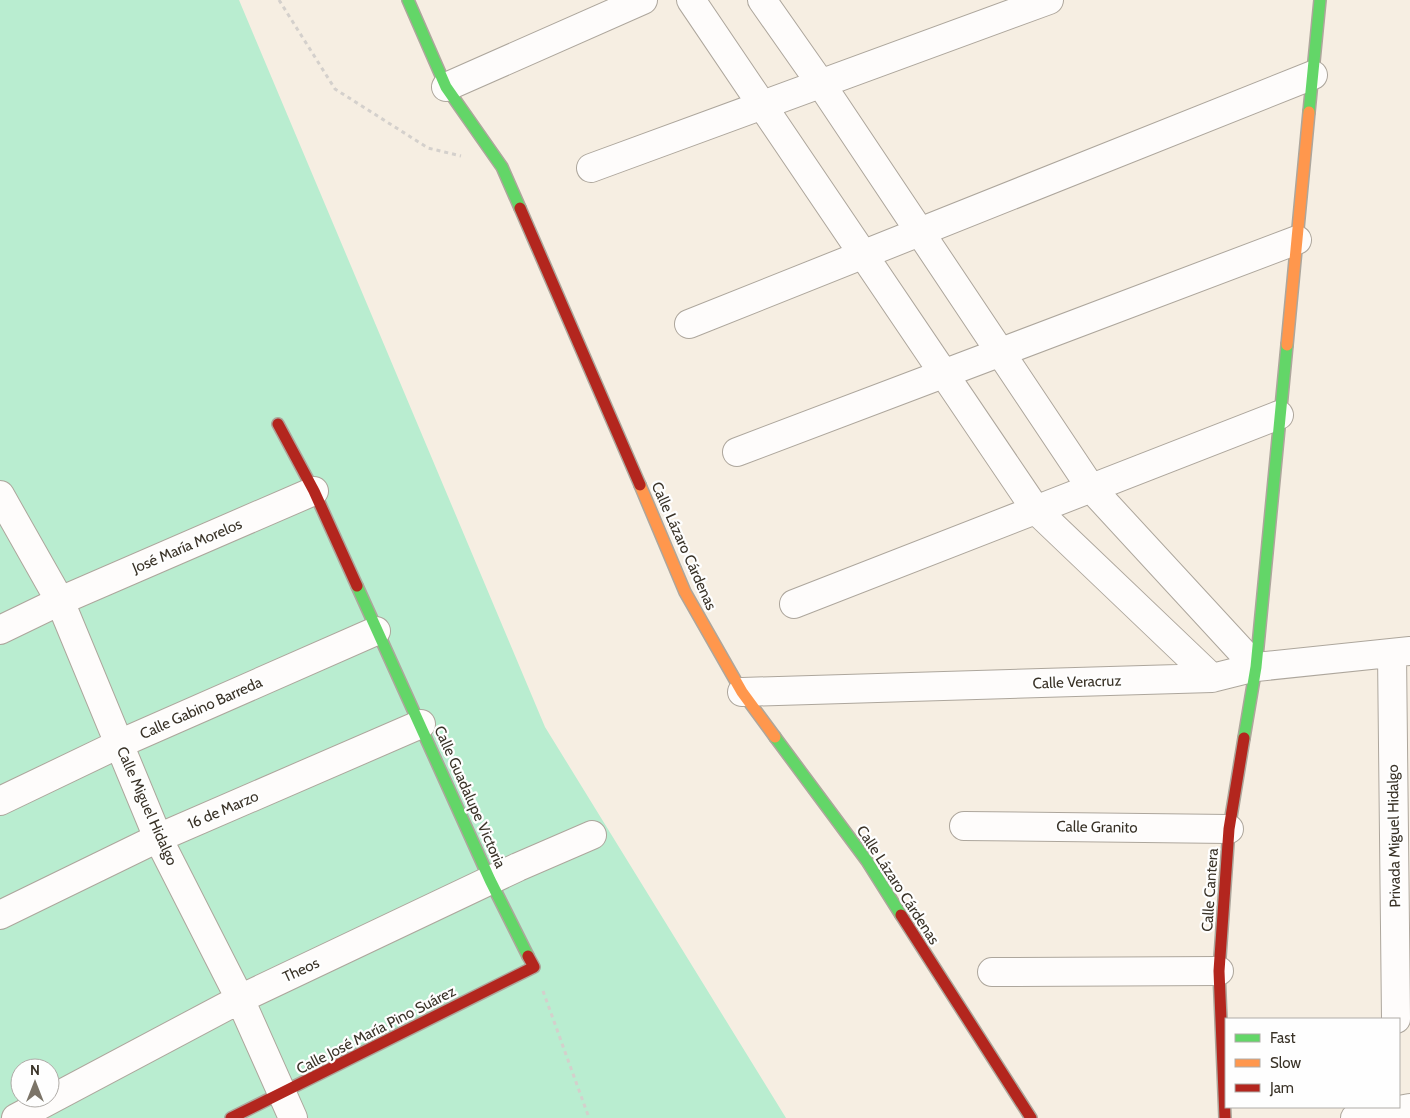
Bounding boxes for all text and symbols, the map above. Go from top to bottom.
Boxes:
street label: Calle Lázaro Cárdenas [648,479,720,613]
street label: José María Morelos [129,515,245,578]
street label: Calle Veracruz [1032,671,1122,693]
street label: Calle Gabino Barreda [137,673,266,743]
street label: Calle Guadalupe Victoria [430,723,510,872]
street label: Calle Miguel Hidalgo [113,744,181,868]
street label: Privada Miguel Hidalgo [1384,764,1404,908]
street label: 16 de Marzo [185,787,261,833]
street label: Calle Granito [1056,817,1138,837]
street label: Calle Lázaro Cárdenas [853,822,943,948]
street label: Calle Cantera [1198,847,1222,932]
street label: Theos [280,954,322,986]
street label: Calle José María Pino Suárez [293,982,459,1078]
legend [1225,1018,1400,1108]
text: Fast [1270,1029,1295,1047]
text: Slow [1270,1054,1301,1072]
north arrow [10,1058,60,1108]
text: N [30,1061,40,1079]
text: Jam [1269,1079,1294,1097]

